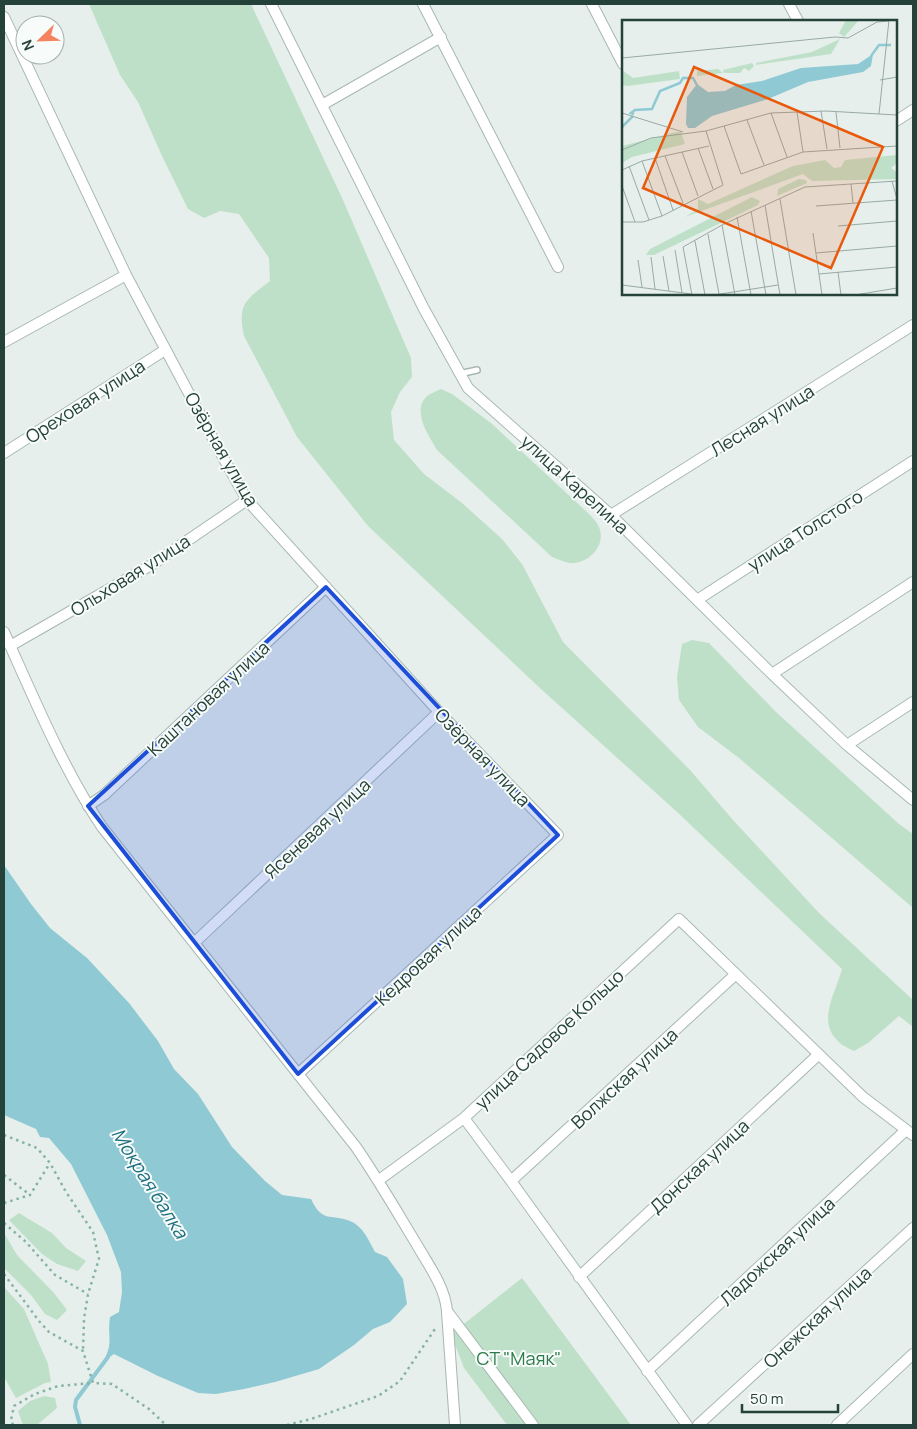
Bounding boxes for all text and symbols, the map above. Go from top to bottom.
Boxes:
north arrow [15,15,65,65]
inset map [622,20,897,295]
text: N [17,37,38,54]
street label: Ореховая улица [21,353,149,449]
street label: Лесная улица [706,379,818,461]
street label: Озёрная улица [180,388,264,510]
street label: улица Карелина [516,429,634,539]
street label: улица Толстого [743,484,867,576]
street label: Ольховая улица [66,529,194,621]
street label: Каштановая улица [142,635,274,761]
street label: Озёрная улица [430,703,536,811]
street label: Ясеневая улица [259,772,375,884]
street label: Кедровая улица [370,900,486,1010]
street label: улица Садовое Кольцо [469,964,629,1114]
street label: Волжская улица [566,1022,682,1134]
street label: Донская улица [644,1114,754,1218]
water label: Мокрая балка [106,1123,195,1244]
street label: Ладожская улица [714,1191,840,1311]
street label: Онежская улица [758,1261,876,1373]
park label: СТ "Маяк" [477,1346,561,1370]
scale bar [742,1382,838,1414]
text: 50 m [750,1388,784,1409]

